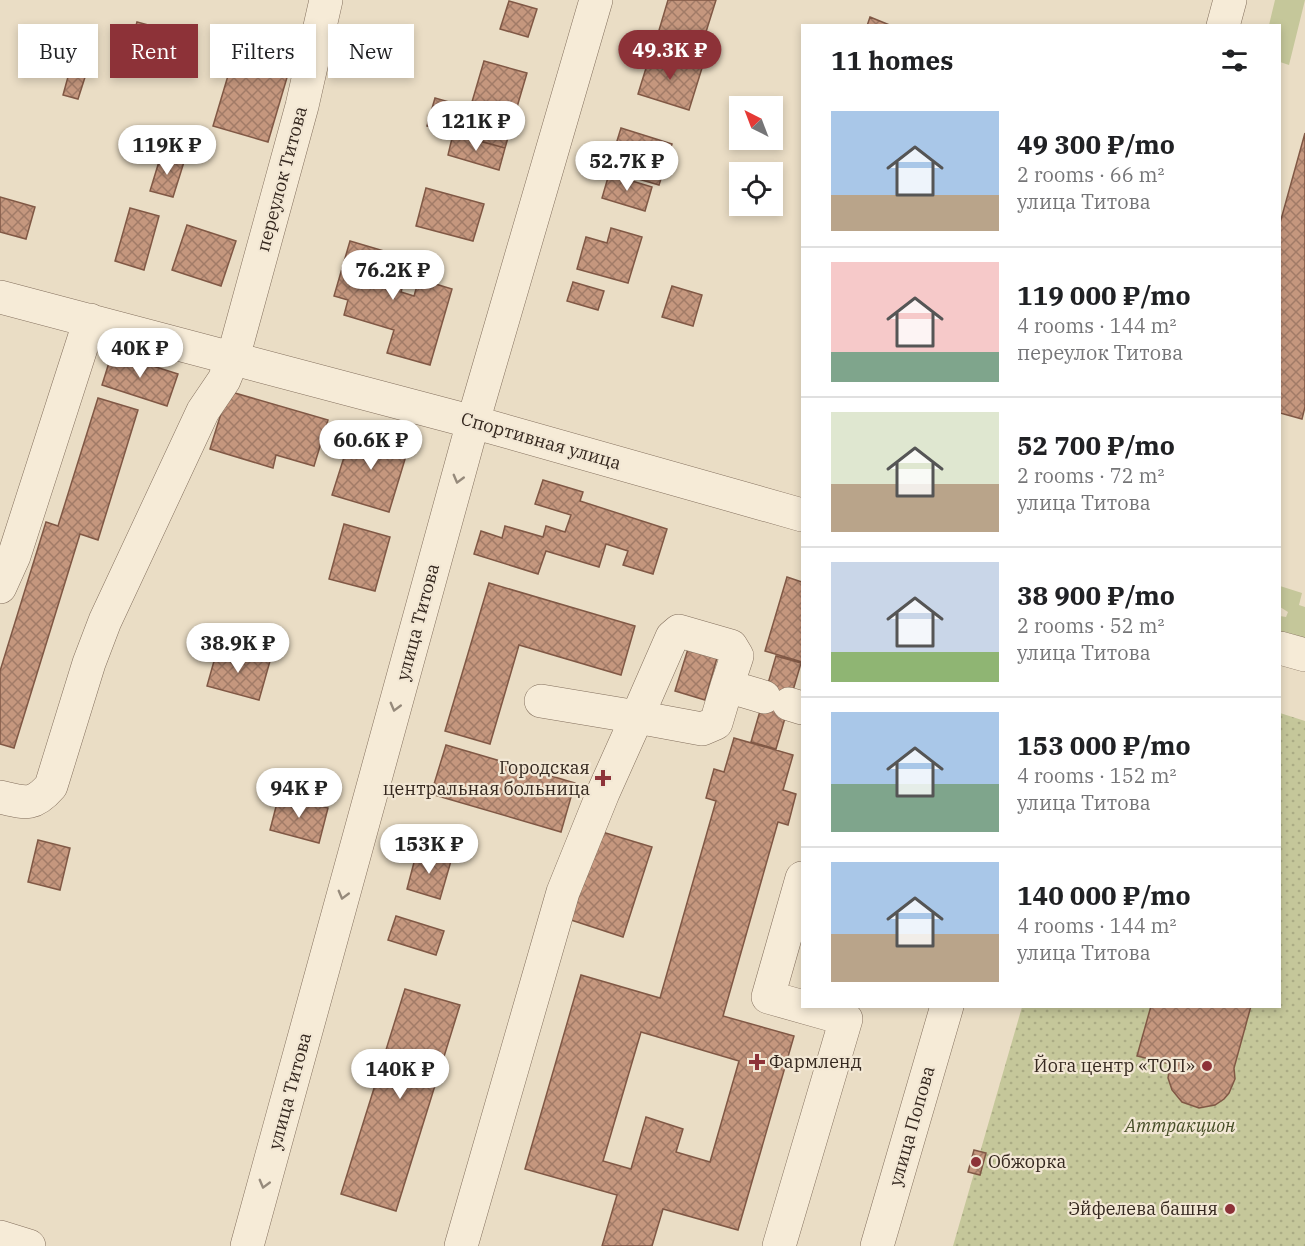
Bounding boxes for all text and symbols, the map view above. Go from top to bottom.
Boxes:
chip: Buy [18,24,98,78]
chip: Rent [110,24,198,78]
chip: Filters [210,24,316,78]
chip: New [328,24,414,78]
pin: 49.3K ₽ [615,30,725,81]
text: 49.3K ₽ [632,36,708,63]
text: 11 homes [831,43,953,77]
icon: filters [1218,44,1251,77]
north arrow [729,96,783,150]
map controls [729,96,783,216]
pin: 121K ₽ [427,101,525,152]
street label: переулок Титова [251,103,312,254]
text: 121K ₽ [441,107,511,134]
pin: 119K ₽ [118,125,216,176]
text: 49 300 ₽/mo [1017,127,1175,161]
text: 119K ₽ [132,131,202,158]
icon: home [879,135,951,207]
pin: 52.7K ₽ [572,141,682,192]
text: 52.7K ₽ [589,147,665,174]
text: 2 rooms · 66 m² [1017,161,1164,188]
button: locate [729,162,783,216]
text: улица Титова [1017,188,1151,215]
pin: 76.2K ₽ [338,250,448,301]
text: 76.2K ₽ [355,256,431,283]
text: 119 000 ₽/mo [1017,278,1191,312]
icon: home [879,286,951,358]
text: 4 rooms · 144 m² [1017,312,1176,339]
pin: 40K ₽ [98,328,182,379]
text: 40K ₽ [111,334,169,361]
text: переулок Титова [1017,339,1183,366]
street label: Спортивная улица [458,407,624,474]
pin: 60.6K ₽ [316,420,426,471]
text: 60.6K ₽ [333,426,409,453]
text: 52 700 ₽/mo [1017,428,1175,462]
icon: home [879,436,951,508]
text: 2 rooms · 72 m² [1017,462,1164,489]
one-way arrow [453,473,465,483]
text: улица Титова [1017,489,1151,516]
street label: улица Титова [391,561,444,683]
text: 38 900 ₽/mo [1017,578,1175,612]
icon: home [879,586,951,658]
text: 2 rooms · 52 m² [1017,612,1164,639]
pin: 38.9K ₽ [183,623,293,674]
text: 38.9K ₽ [200,629,276,656]
text: улица Титова [1017,639,1151,666]
one-way arrow [390,701,402,712]
text: 153 000 ₽/mo [1017,728,1191,762]
icon: home [879,736,951,808]
place label: Городская центральная больница [383,756,590,800]
text: 4 rooms · 152 m² [1017,762,1176,789]
pin: 94K ₽ [257,768,341,819]
marker: Городская центральная больница [594,769,612,787]
text: 94K ₽ [270,774,328,801]
text: улица Титова [1017,789,1151,816]
pin: 153K ₽ [380,824,478,875]
text: 153K ₽ [394,830,464,857]
text: 140 000 ₽/mo [1017,878,1191,912]
icon: home [879,886,951,958]
one-way arrow [338,890,351,900]
text: 4 rooms · 144 m² [1017,912,1176,939]
text: улица Титова [1017,939,1151,966]
street label: улица Титова [263,1030,316,1152]
pin: 140K ₽ [351,1049,449,1100]
place label: Фармленд [769,1050,862,1073]
place label: Йога центр «ТОП» [1033,1054,1195,1077]
text: 140K ₽ [365,1055,435,1082]
marker: Фармленд [750,1055,764,1069]
marker: Йога центр «ТОП» [1200,1059,1214,1073]
street label: улица Попова [883,1063,940,1189]
park label: Аттракцион [1124,1114,1236,1137]
place label: Обжорка [988,1150,1066,1173]
marker: Обжорка [969,1155,983,1169]
one-way arrow [259,1178,271,1189]
place label: Эйфелева башня [1068,1197,1218,1220]
marker: Эйфелева башня [1223,1202,1237,1216]

